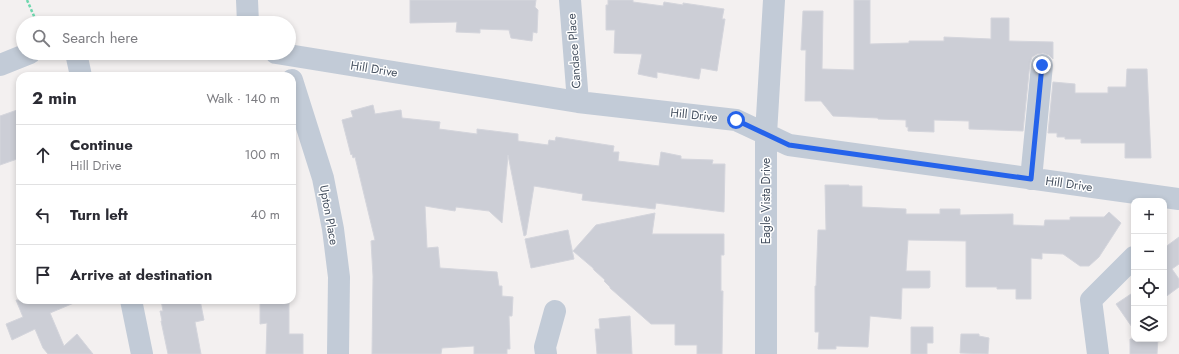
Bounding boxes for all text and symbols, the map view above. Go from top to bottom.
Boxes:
street label: Candace Place [562,13,586,89]
search box [16,16,296,60]
icon: search [30,27,52,49]
text: Search here [62,27,138,49]
street label: Hill Drive [349,56,399,82]
route end [1033,56,1051,74]
text: 2 min [32,86,77,110]
text: Walk · 140 m [206,89,280,108]
street label: Hill Drive [669,104,719,126]
route start [727,111,745,129]
text: Continue [70,134,133,156]
icon: ahead [32,144,54,166]
text: 100 m [245,145,280,164]
text: Hill Drive [70,156,121,175]
street label: Eagle Vista Drive [757,158,775,244]
street label: Hill Drive [1044,172,1094,196]
street label: Upton Place [315,184,343,246]
map controls [1131,198,1167,342]
button: + [1131,198,1167,234]
icon: left [32,204,54,226]
text: Turn left [70,204,128,226]
text: 40 m [251,205,280,224]
button: − [1131,234,1167,270]
icon: arrive [32,264,54,286]
text: Arrive at destination [70,264,212,286]
button: locate [1131,270,1167,306]
button: layers [1131,306,1167,342]

